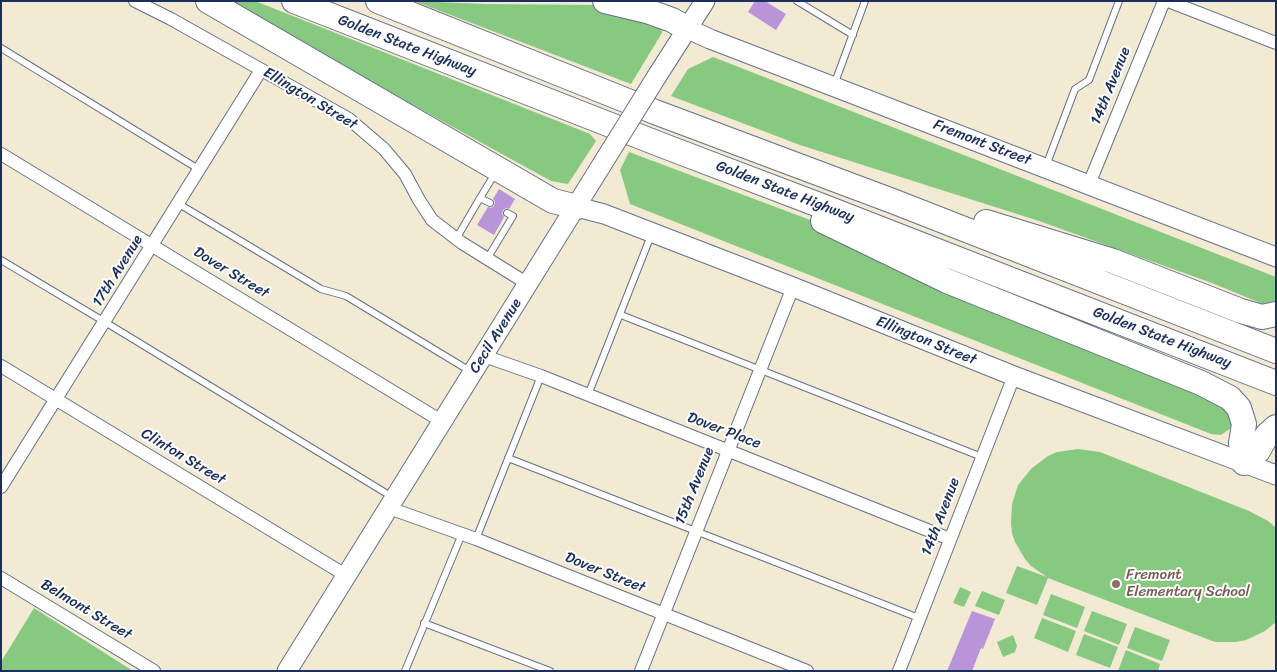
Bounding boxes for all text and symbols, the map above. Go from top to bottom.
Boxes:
street label: Golden State Highway [335,11,479,81]
street label: 14th Avenue [1087,45,1135,127]
street label: Ellington Street [260,64,360,134]
street label: Fremont Street [931,116,1033,170]
street label: Golden State Highway [713,157,857,227]
street label: 17th Avenue [89,232,147,310]
street label: Dover Street [190,243,272,303]
street label: Cecil Avenue [466,295,526,377]
street label: Golden State Highway [1090,303,1234,373]
street label: Ellington Street [873,313,979,369]
street label: Dover Place [685,409,763,453]
street label: Clinton Street [138,425,228,489]
street label: 15th Avenue [671,445,719,527]
street label: 14th Avenue [918,475,964,559]
street label: Dover Street [562,549,648,597]
place label: Fremont Elementary School [1126,566,1250,601]
street label: Belmont Street [37,576,135,644]
marker: Fremont Elementary School [1110,578,1122,590]

